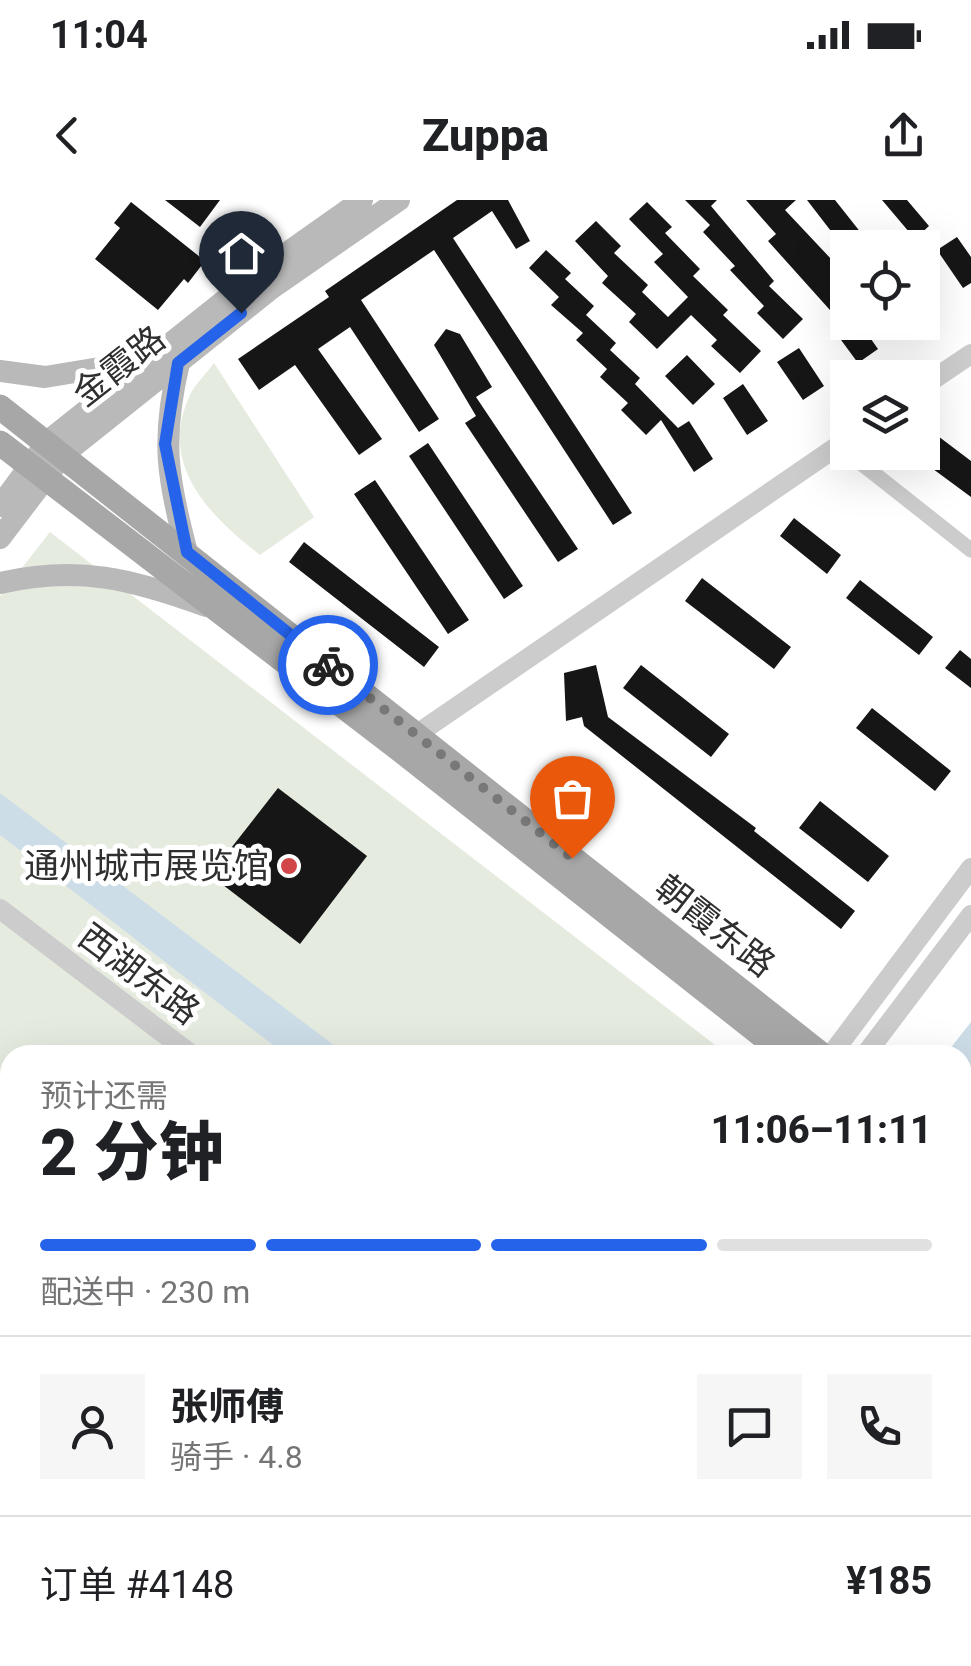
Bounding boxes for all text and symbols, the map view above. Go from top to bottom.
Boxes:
text: 11:04 [50,13,148,57]
icon: back [40,108,95,163]
icon: share [876,108,931,163]
text: Zuppa [422,109,549,162]
pin [199,211,284,314]
icon: home [214,226,269,281]
map controls [830,230,940,470]
button: locate [830,230,940,340]
street label: 金霞路 [65,318,173,415]
button: layers [830,360,940,470]
courier [278,615,378,715]
icon: bike [301,638,356,693]
pin [530,756,615,859]
icon: bag [545,771,600,826]
place label: 通州城市展览馆 [24,846,269,887]
marker: 通州城市展览馆 [278,855,300,877]
street label: 朝霞东路 [647,867,782,986]
street label: 西湖东路 [70,916,207,1033]
text: 预计还需 [40,1077,168,1115]
text: 11:06–11:11 [711,1108,932,1152]
text: 2 分钟 [40,1115,224,1191]
text: 配送中 · 230 m [40,1273,250,1311]
button: person [40,1374,145,1479]
button: chat [697,1374,802,1479]
button: phone [827,1374,932,1479]
text: 张师傅 [170,1385,284,1429]
text: 骑手 · 4.8 [170,1438,303,1476]
text: ¥185 [846,1559,932,1603]
text: 订单 #4148 [40,1563,234,1607]

